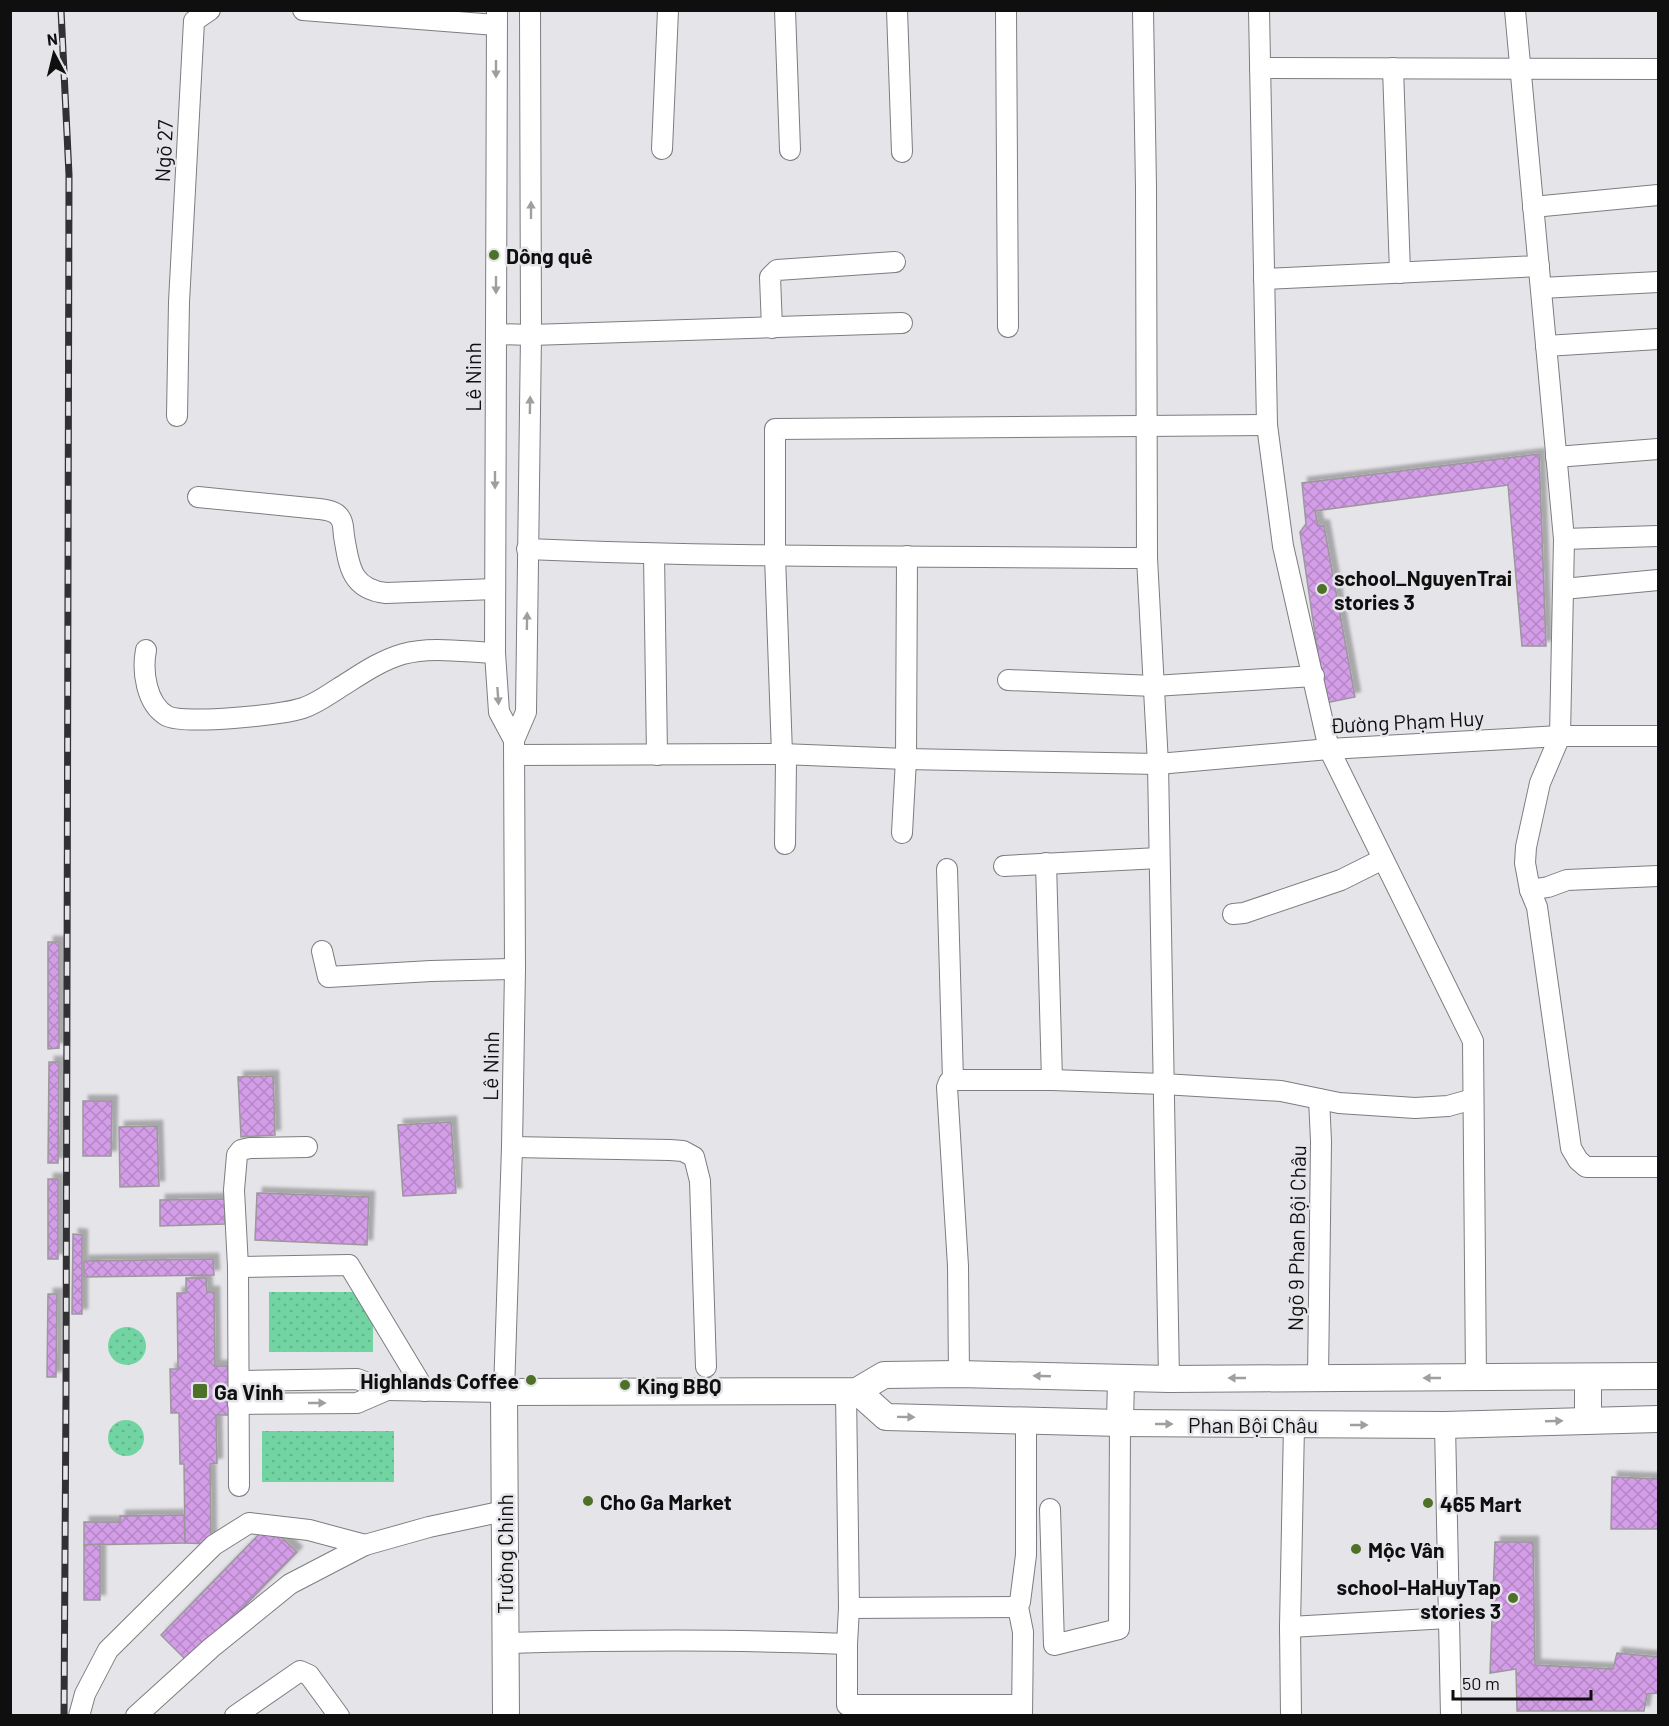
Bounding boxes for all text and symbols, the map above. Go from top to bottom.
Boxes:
north arrow [24,24,84,84]
text: N [46,29,59,49]
one-way arrow [491,59,501,78]
street label: Ngõ 27 [149,119,177,183]
one-way arrow [526,201,536,220]
place label: Dông quê [506,243,593,268]
marker: Dông quê [487,248,501,262]
one-way arrow [491,275,501,294]
street label: Lê Ninh [460,342,485,412]
one-way arrow [525,396,535,415]
one-way arrow [490,470,500,489]
place label: school_NguyenTrai stories 3 [1334,565,1512,614]
marker: school_NguyenTrai stories 3 [1315,582,1329,596]
one-way arrow [522,612,531,631]
one-way arrow [493,686,502,705]
street label: Đường Phạm Huy [1329,704,1485,738]
street label: Lê Ninh [477,1031,503,1101]
street label: Ngõ 9 Phan Bội Châu [1282,1145,1310,1331]
place label: Highlands Coffee [360,1368,519,1393]
one-way arrow [1033,1372,1052,1381]
marker: Highlands Coffee [524,1373,538,1387]
place label: King BBQ [637,1373,721,1398]
one-way arrow [1228,1373,1247,1383]
one-way arrow [1423,1373,1442,1383]
marker: King BBQ [618,1378,632,1392]
place label: Ga Vinh [214,1379,283,1404]
marker: Ga Vinh [191,1382,209,1400]
one-way arrow [308,1398,327,1408]
street label: Phan Bội Châu [1188,1412,1318,1437]
one-way arrow [896,1413,915,1422]
one-way arrow [1544,1417,1563,1426]
one-way arrow [1154,1419,1173,1428]
one-way arrow [1349,1420,1368,1430]
place label: Cho Ga Market [600,1489,732,1514]
place label: 465 Mart [1440,1491,1522,1516]
street label: Trường Chinh [492,1494,517,1614]
marker: Cho Ga Market [581,1494,595,1508]
marker: 465 Mart [1421,1496,1435,1510]
place label: Mộc Vân [1368,1537,1444,1562]
marker: Mộc Vân [1349,1542,1363,1556]
place label: school-HaHuyTap stories 3 [1337,1574,1501,1623]
marker: school-HaHuyTap stories 3 [1506,1591,1520,1605]
scale bar [1453,1663,1591,1701]
text: 50 m [1462,1672,1500,1694]

